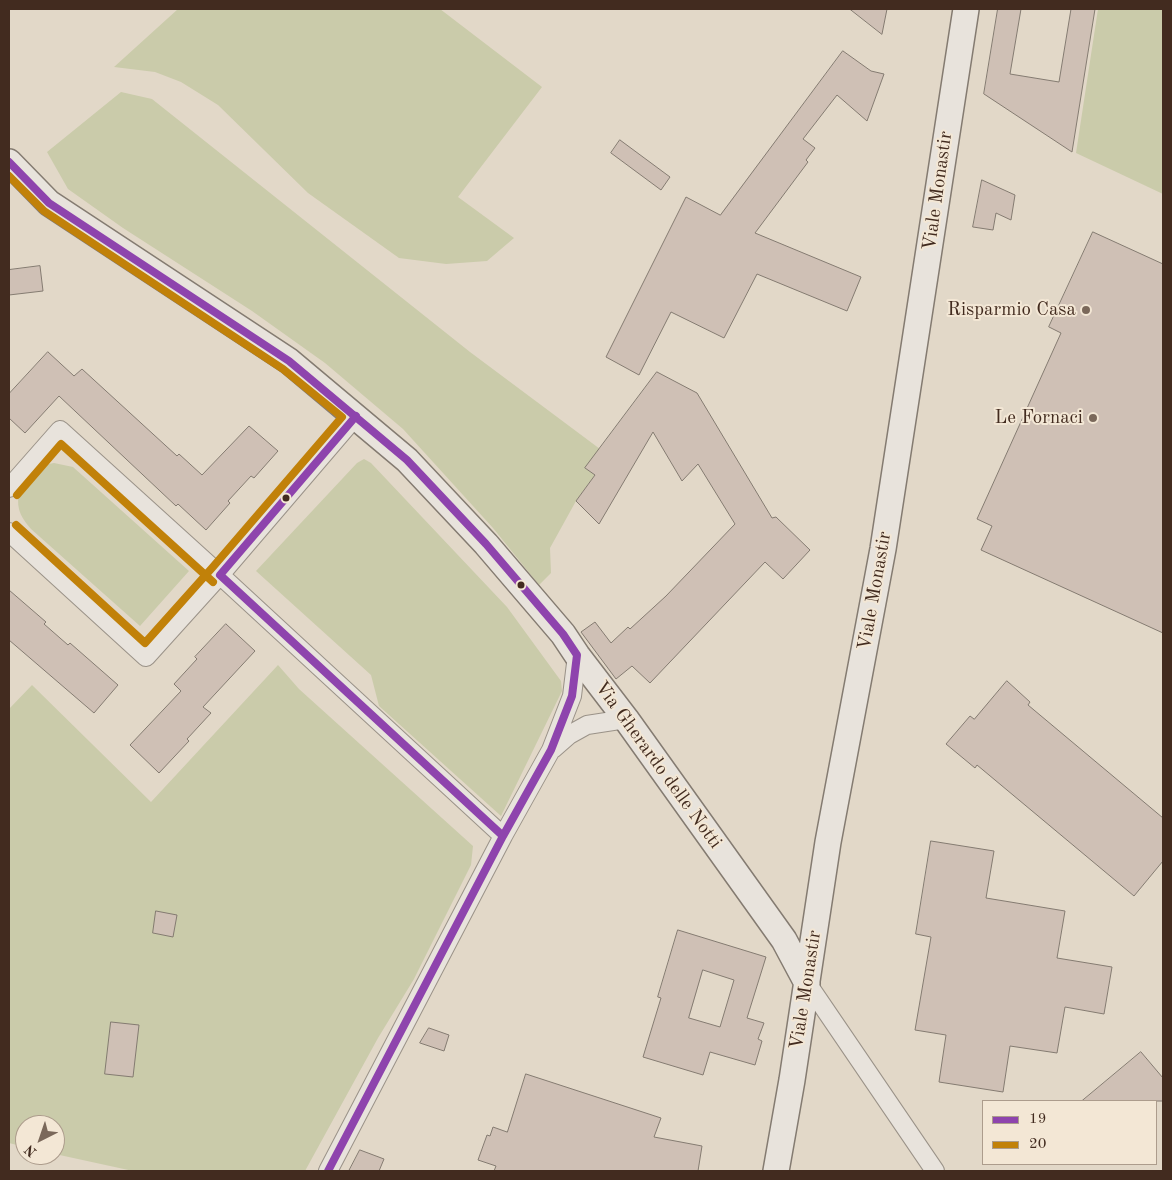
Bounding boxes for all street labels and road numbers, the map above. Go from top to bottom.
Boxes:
street label: Viale Monastir [918,130,958,252]
street label: Viale Monastir [853,530,897,652]
street label: Via Gherardo delle Notti [590,677,726,853]
street label: Viale Monastir [785,929,827,1051]

